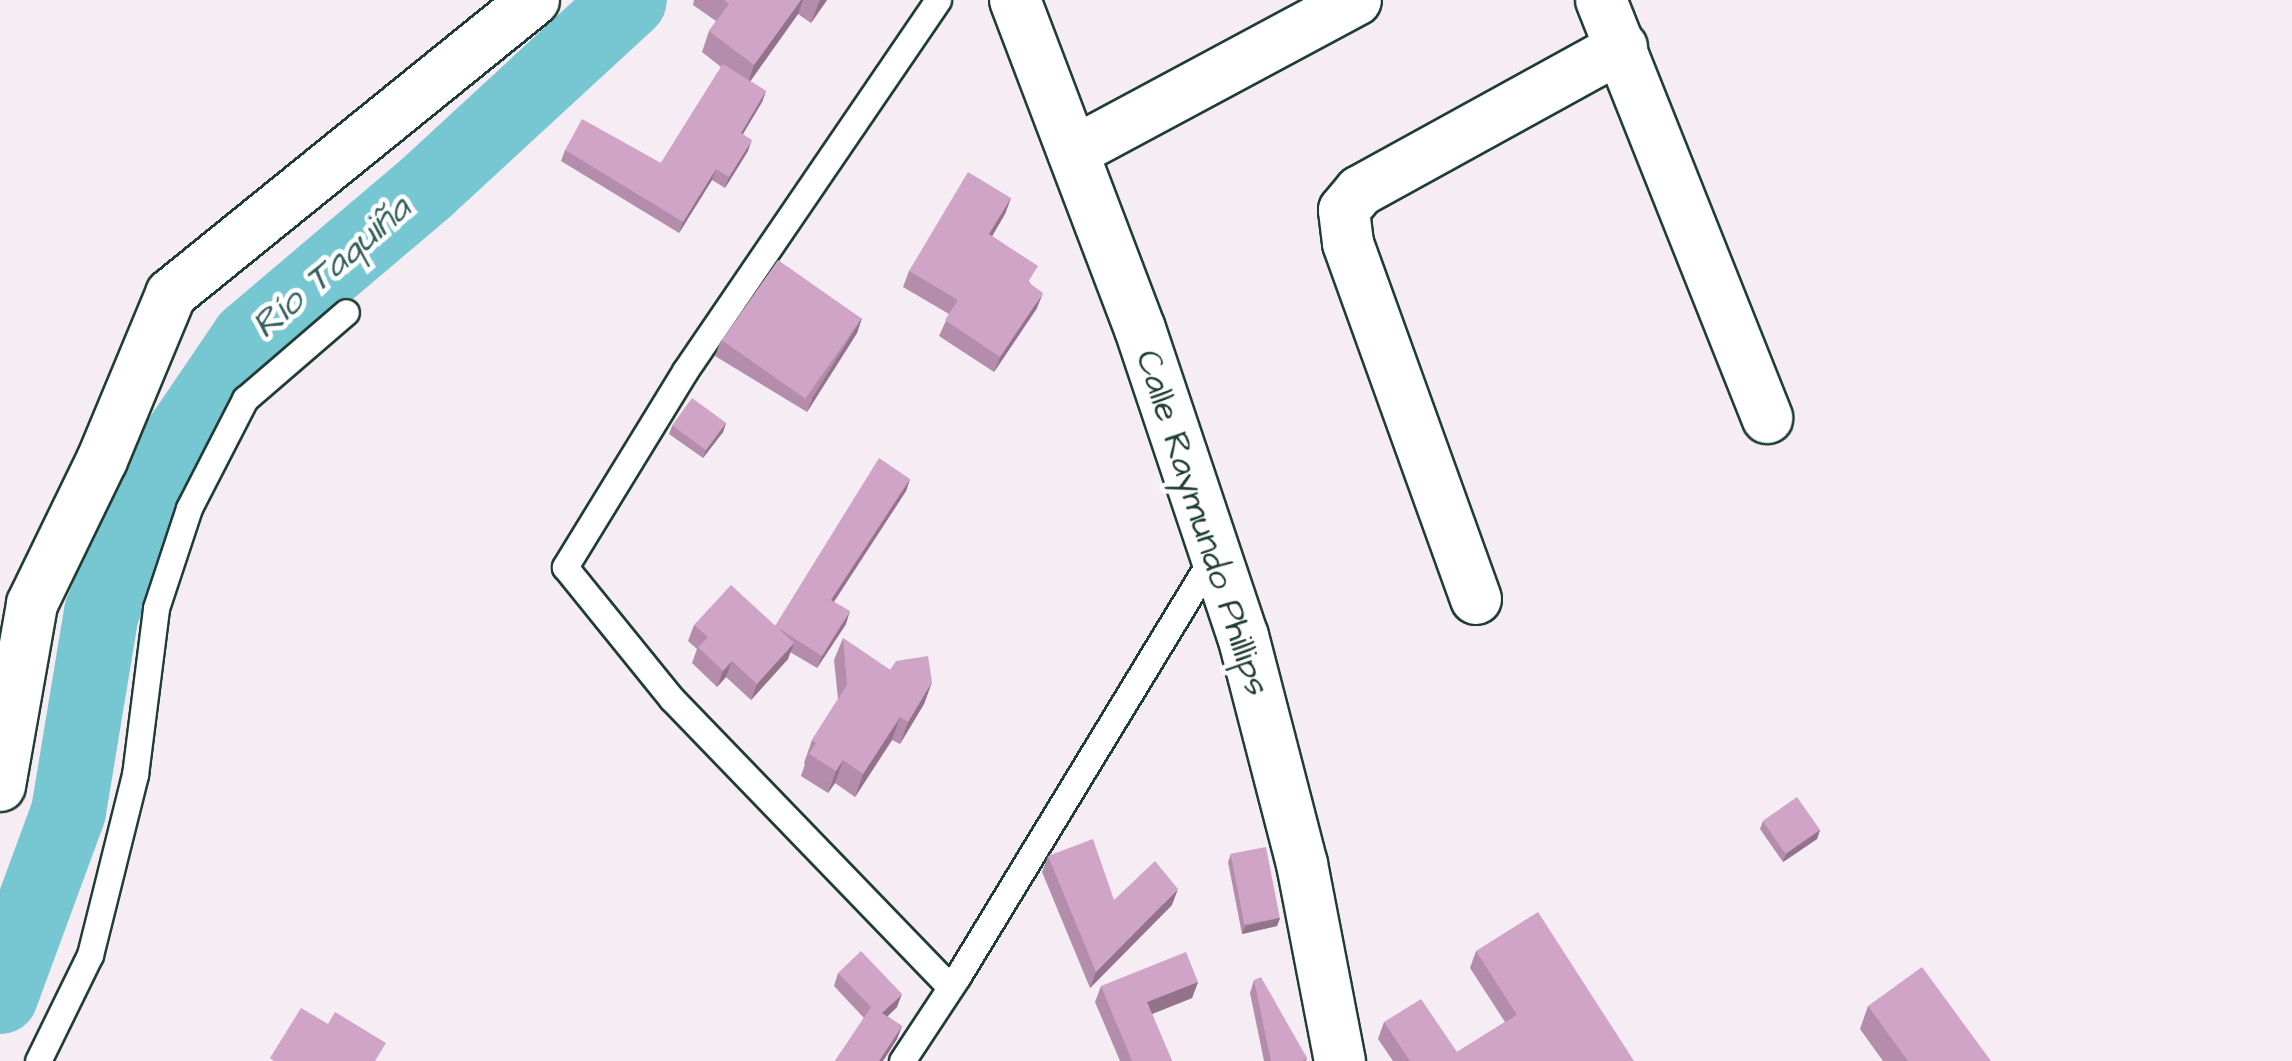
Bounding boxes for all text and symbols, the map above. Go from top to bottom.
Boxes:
water label: Río Taquiña [243,187,421,349]
street label: Calle Raymundo Phillips [1126,345,1278,701]

